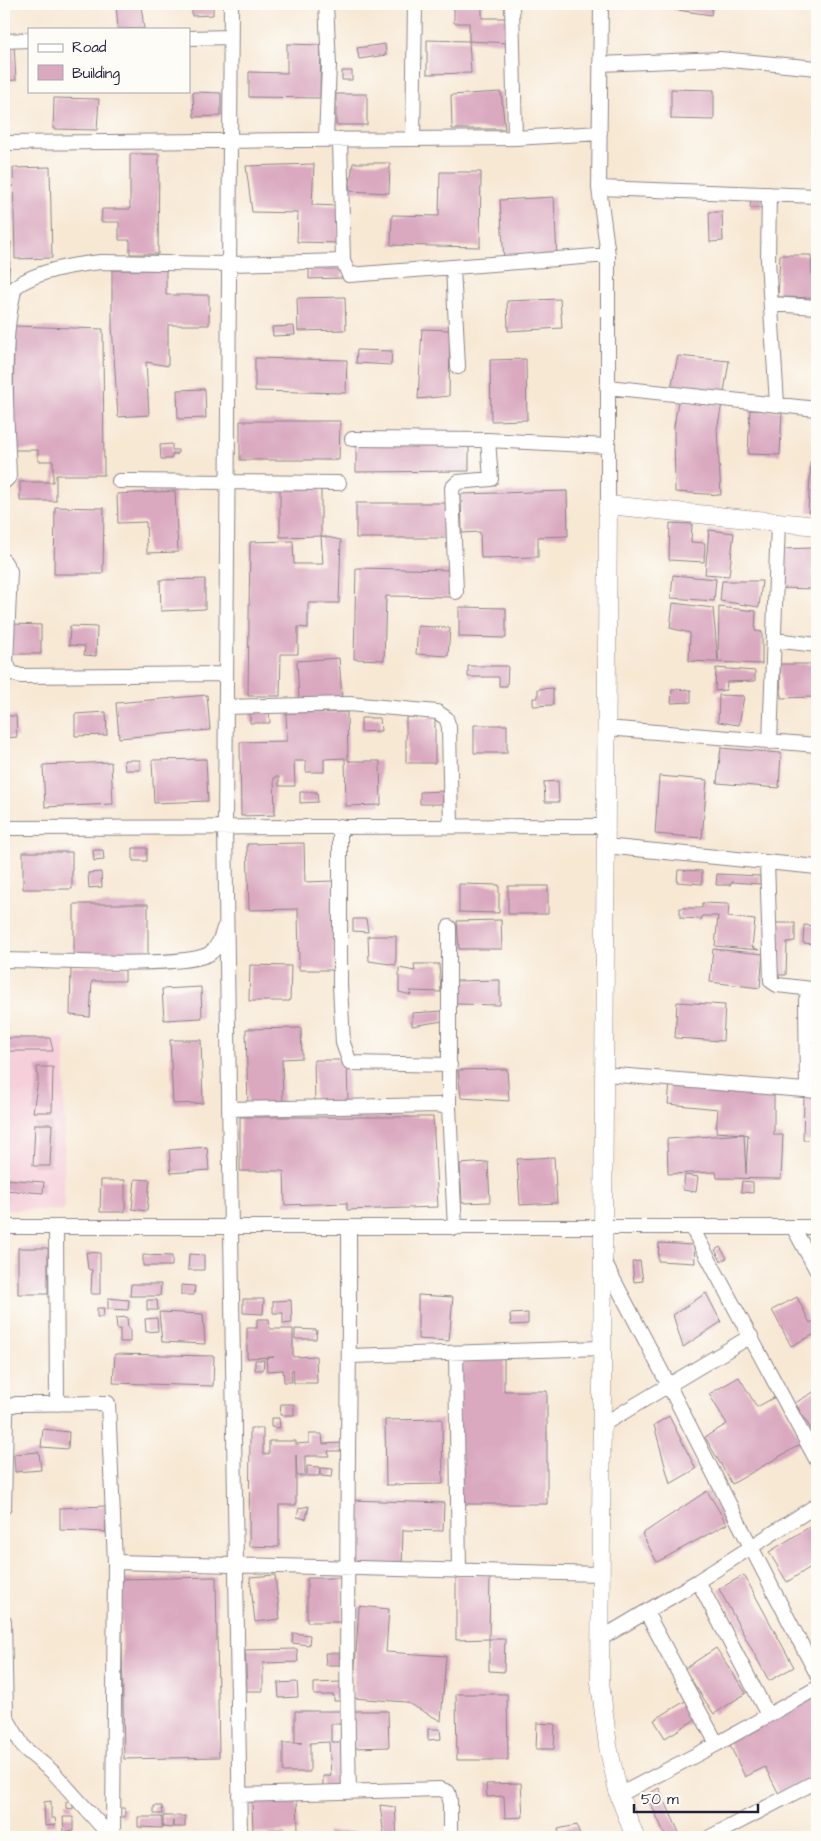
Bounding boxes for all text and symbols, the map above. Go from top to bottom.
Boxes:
legend [28,28,190,92]
text: Road [72,37,107,58]
text: Building [72,63,120,85]
scale bar [634,1781,757,1813]
text: 50 m [641,1789,679,1810]

